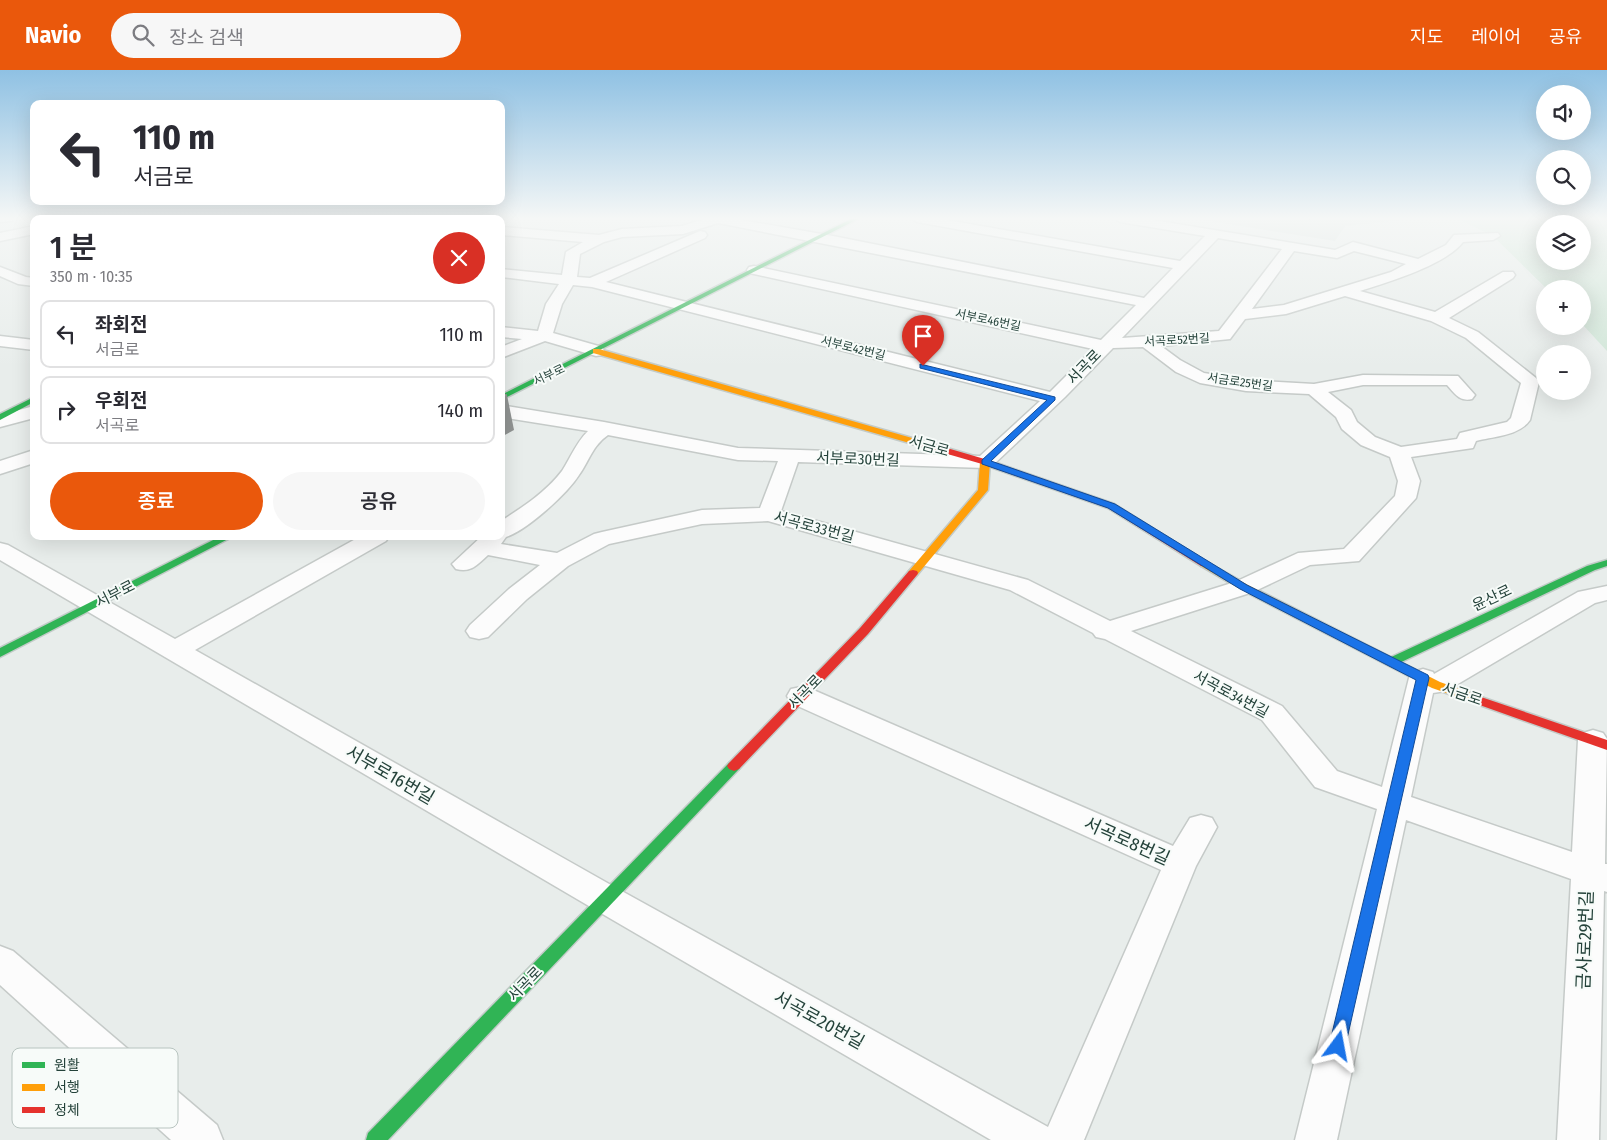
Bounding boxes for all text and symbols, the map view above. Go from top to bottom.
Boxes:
search box [111,13,461,58]
text: Navio [25,21,81,49]
icon: search [129,21,157,49]
text: 장소 검색 [169,26,244,49]
text: 지도 [1410,26,1443,48]
text: 레이어 [1471,26,1521,48]
text: 공유 [1549,26,1582,48]
map controls [1536,85,1591,400]
button: sound [1536,85,1591,140]
text: 110 m [133,116,215,158]
icon: left [50,120,115,185]
button: search [1536,150,1591,205]
text: 서금로 [133,163,194,190]
button: layers [1536,215,1591,270]
text: 1 분 [50,230,97,266]
button: close [433,232,485,284]
text: 350 m · 10:35 [50,267,133,286]
button: + [1536,280,1591,335]
street label: 서부로46번길 [954,306,1022,334]
text: 좌회전 [95,313,147,336]
pin [902,315,944,366]
icon: left [52,320,80,348]
icon: arrive [909,322,937,350]
text: 110 m [439,323,483,346]
street label: 서곡로52번길 [1144,331,1210,349]
street label: 서부로42번길 [819,333,887,363]
text: 서금로 [95,340,139,359]
button: − [1536,345,1591,400]
street label: 서곡로 [1063,346,1105,388]
street label: 서부로 [531,361,567,389]
street label: 서금로25번길 [1206,370,1274,394]
text: 우회전 [95,389,147,412]
icon: right [52,396,80,424]
text: 140 m [437,399,483,422]
text: 서곡로 [95,416,139,435]
street label: 서금로 [907,432,951,460]
street label: 서부로30번길 [816,449,900,469]
button: 종료 [50,472,263,530]
button: 공유 [273,472,485,530]
street label: 서곡로33번길 [772,508,856,546]
street label: 서부로 [92,577,138,611]
street label: 윤산로 [1469,581,1515,615]
street label: 서곡로34번길 [1190,667,1272,721]
street label: 서곡로 [784,671,826,713]
street label: 서금로 [1439,679,1485,709]
street label: 서부로16번길 [342,741,438,809]
street label: 서곡로8번길 [1081,812,1173,870]
street label: 금사로29번길 [1572,890,1598,990]
street label: 서곡로 [504,963,546,1005]
street label: 서곡로20번길 [770,986,868,1054]
position arrow [1311,1019,1363,1071]
legend [12,1048,178,1128]
text: 원활 [54,1057,80,1074]
text: 서행 [54,1079,80,1096]
text: 정체 [54,1102,80,1119]

